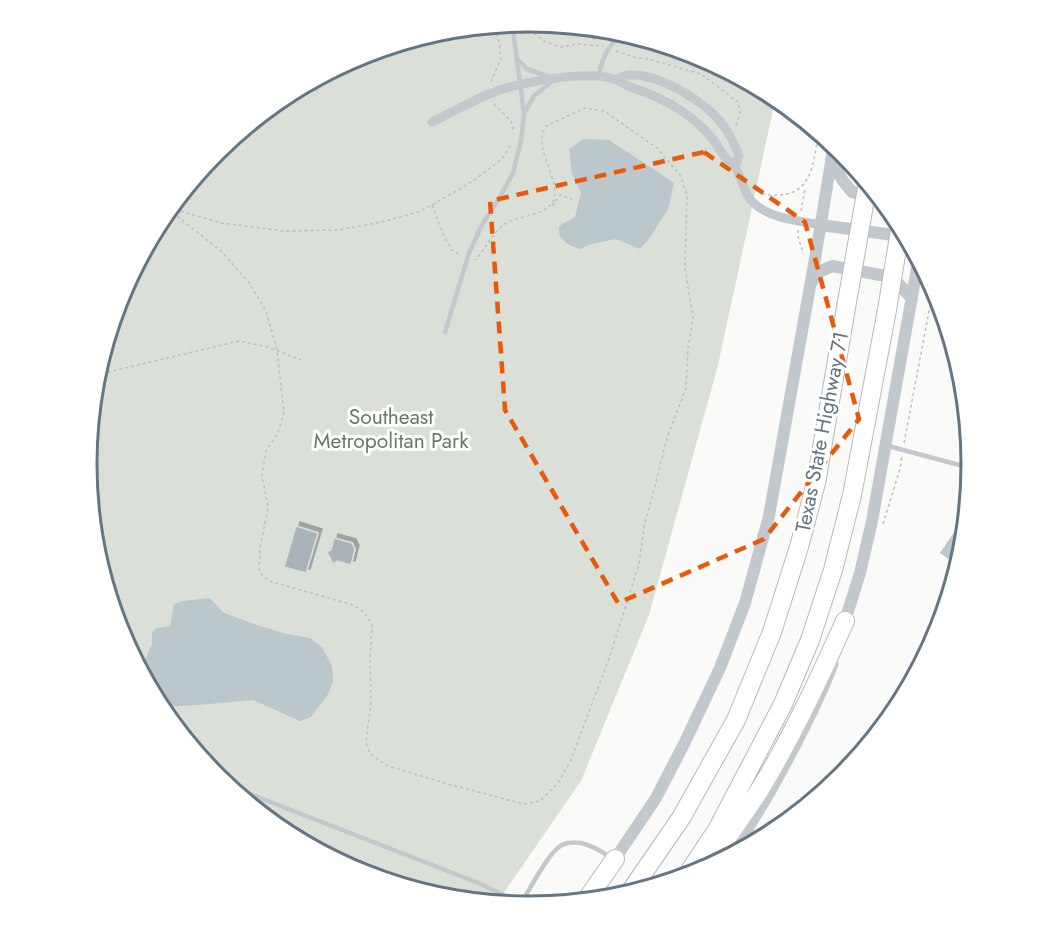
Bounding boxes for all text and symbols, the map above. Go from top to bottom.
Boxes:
street label: Texas State Highway 71 [788,329,856,535]
park label: Southeast Metropolitan Park [314,402,469,456]

